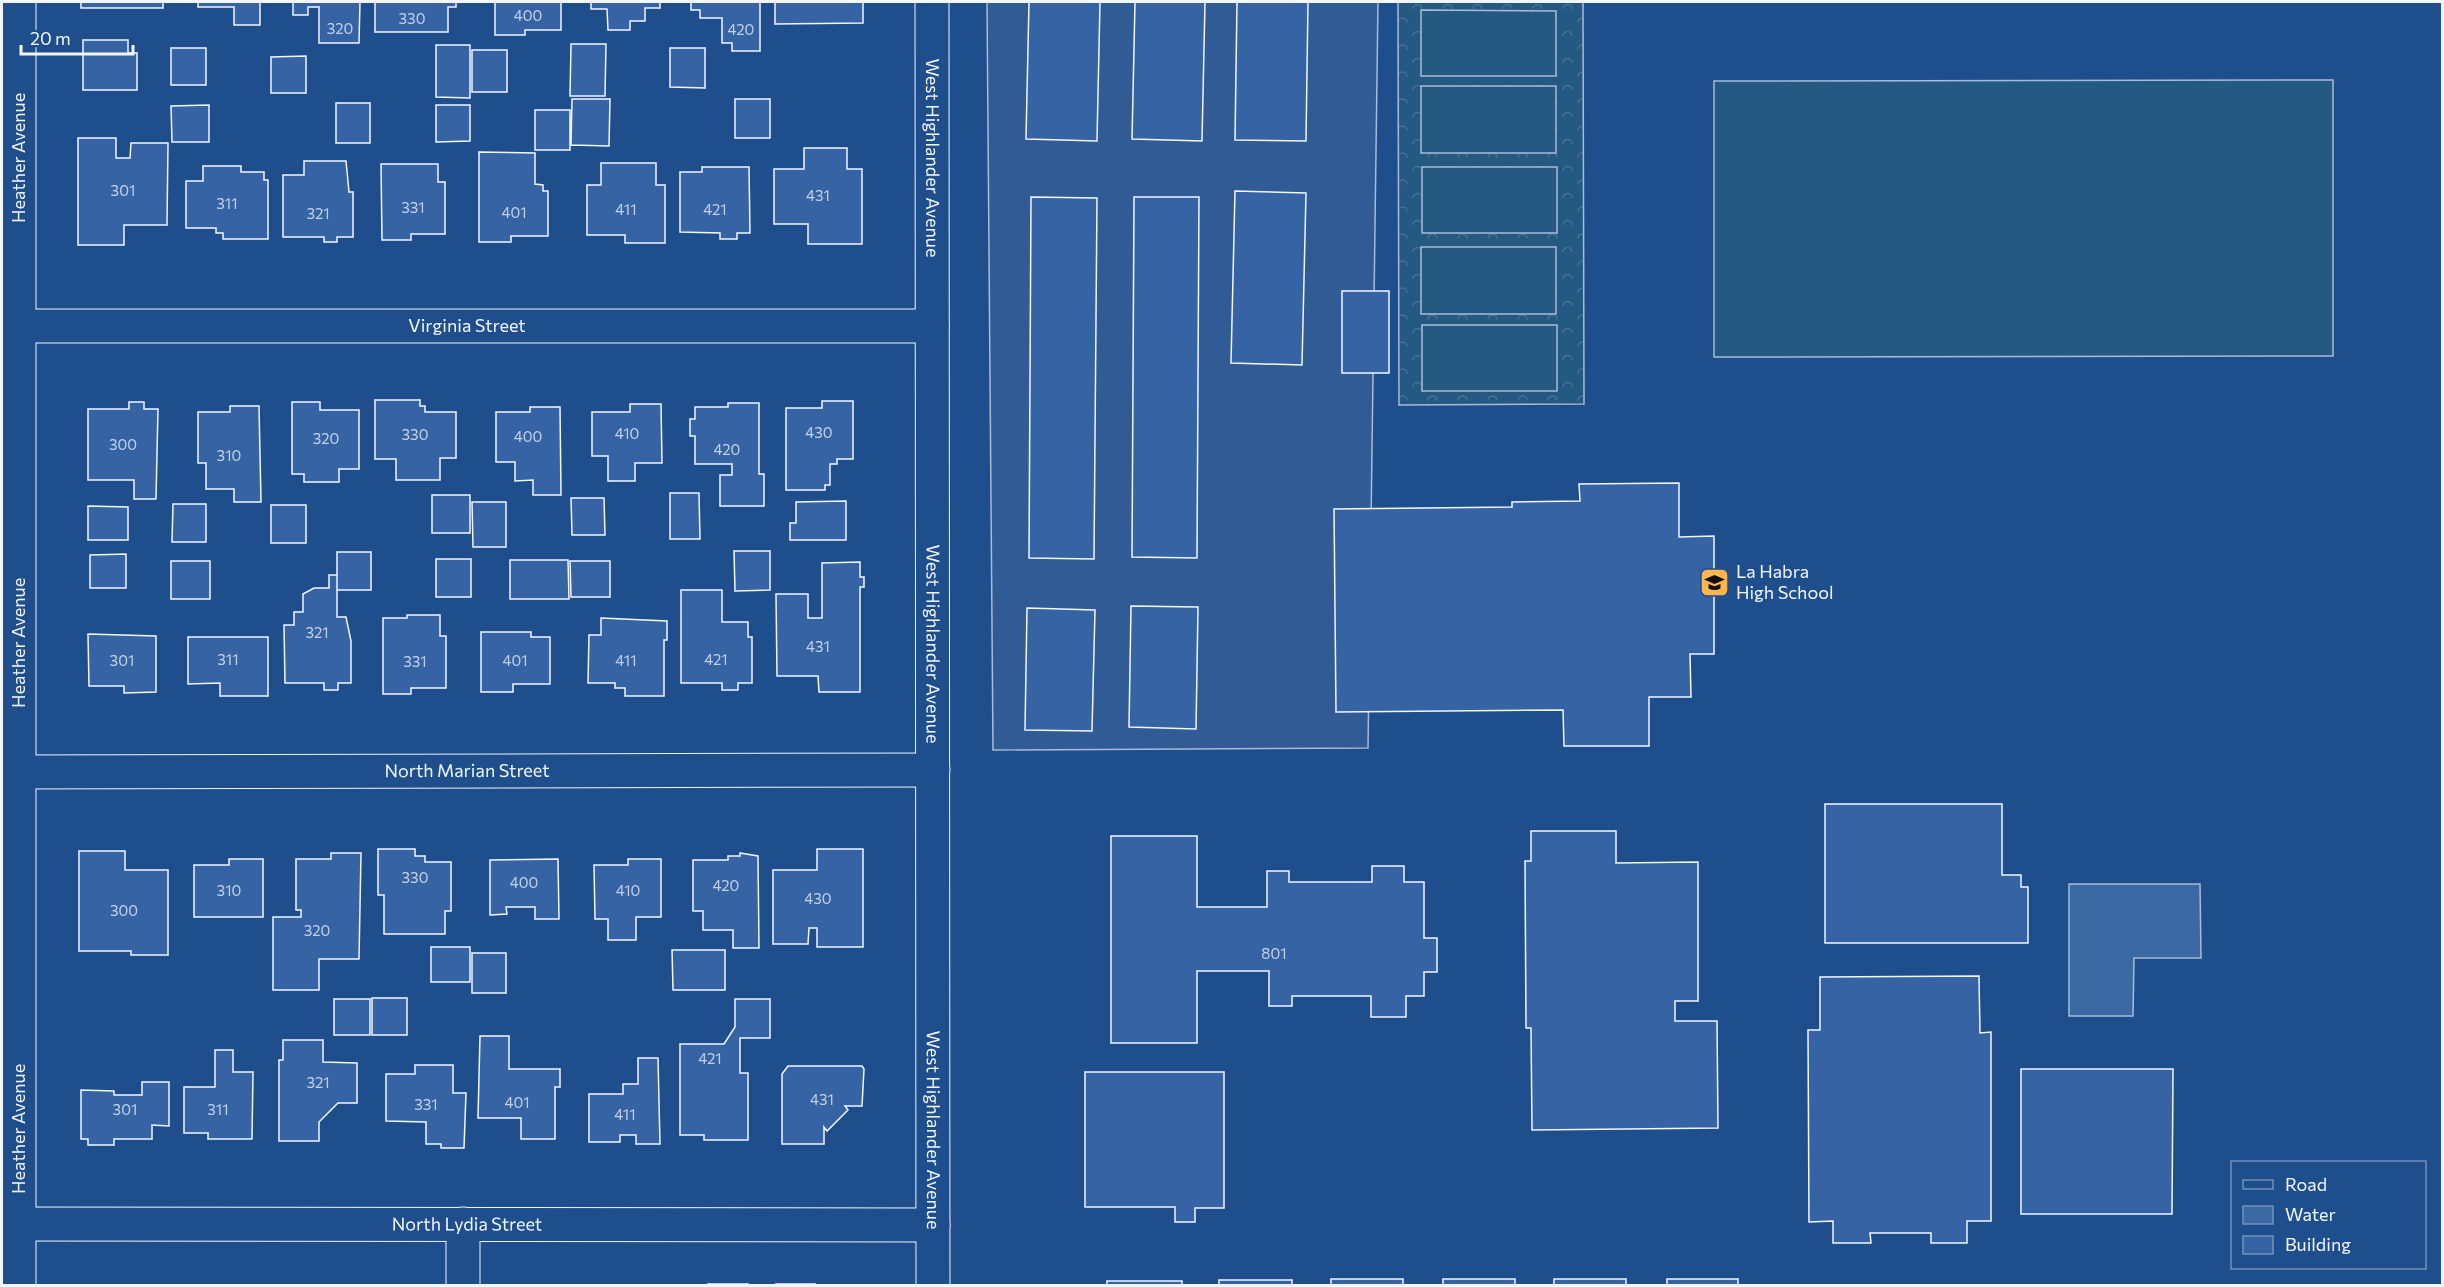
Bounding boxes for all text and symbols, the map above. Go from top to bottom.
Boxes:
house number: 400 [514,6,542,24]
house number: 330 [399,9,425,27]
scale bar [21,18,134,56]
house number: 320 [327,19,353,37]
house number: 420 [728,20,754,38]
text: 20 m [30,27,71,49]
street label: West Highlander Avenue [922,59,944,257]
street label: Heather Avenue [7,93,29,223]
house number: 301 [111,181,135,199]
house number: 431 [806,186,830,204]
house number: 311 [216,194,238,212]
house number: 331 [401,198,425,216]
house number: 411 [615,200,637,218]
house number: 421 [703,200,727,218]
house number: 401 [501,203,527,221]
house number: 321 [306,204,330,222]
street label: Virginia Street [408,314,526,336]
house number: 430 [805,423,833,441]
house number: 410 [615,424,639,442]
house number: 330 [402,425,428,443]
house number: 400 [514,427,542,445]
house number: 320 [313,429,339,447]
house number: 300 [109,435,137,453]
house number: 420 [714,440,740,458]
house number: 310 [217,446,241,464]
street label: West Highlander Avenue [922,545,945,743]
place label: La Habra High School [1736,560,1834,603]
school or university icon: La Habra High School [1699,566,1731,598]
street label: Heather Avenue [7,578,29,708]
house number: 321 [305,623,329,641]
house number: 431 [806,637,830,655]
house number: 311 [217,650,239,668]
house number: 421 [704,650,728,668]
house number: 301 [110,651,134,669]
house number: 401 [502,651,528,669]
house number: 411 [615,651,637,669]
house number: 331 [403,652,427,670]
street label: North Marian Street [384,759,550,781]
house number: 330 [402,868,428,886]
house number: 400 [510,873,538,891]
house number: 420 [713,876,739,894]
house number: 310 [217,881,241,899]
house number: 410 [616,881,640,899]
house number: 430 [804,889,832,907]
house number: 300 [110,901,138,919]
house number: 320 [304,921,330,939]
house number: 801 [1261,944,1287,962]
street label: West Highlander Avenue [923,1031,945,1229]
house number: 421 [698,1049,722,1067]
street label: Heather Avenue [7,1064,29,1194]
house number: 321 [306,1073,330,1091]
house number: 431 [810,1090,834,1108]
house number: 401 [504,1093,530,1111]
house number: 331 [414,1095,438,1113]
house number: 301 [113,1100,137,1118]
house number: 311 [207,1100,229,1118]
house number: 411 [614,1105,636,1123]
legend [2231,1161,2426,1269]
text: Road [2285,1173,2327,1195]
text: Water [2285,1203,2336,1225]
street label: North Lydia Street [392,1212,542,1235]
text: Building [2285,1233,2351,1255]

